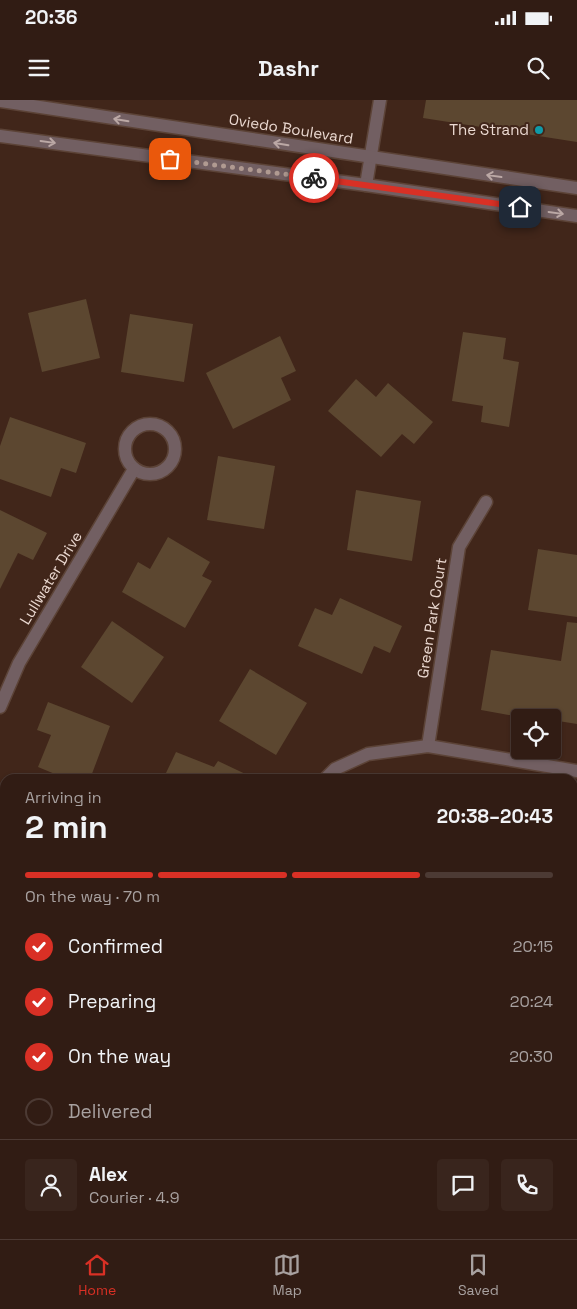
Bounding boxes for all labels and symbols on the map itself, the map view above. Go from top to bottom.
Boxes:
street label: Oviedo Boulevard [228,109,355,148]
one-way arrow [113,115,129,125]
place label: The Strand [449,120,529,139]
marker: The Strand [533,124,545,136]
one-way arrow [40,138,56,148]
pin [149,138,191,180]
one-way arrow [274,139,290,149]
courier [289,153,339,203]
one-way arrow [486,171,502,181]
pin [499,186,541,228]
one-way arrow [548,208,564,218]
street label: Lullwater Drive [15,527,86,628]
street label: Green Park Court [413,556,450,680]

